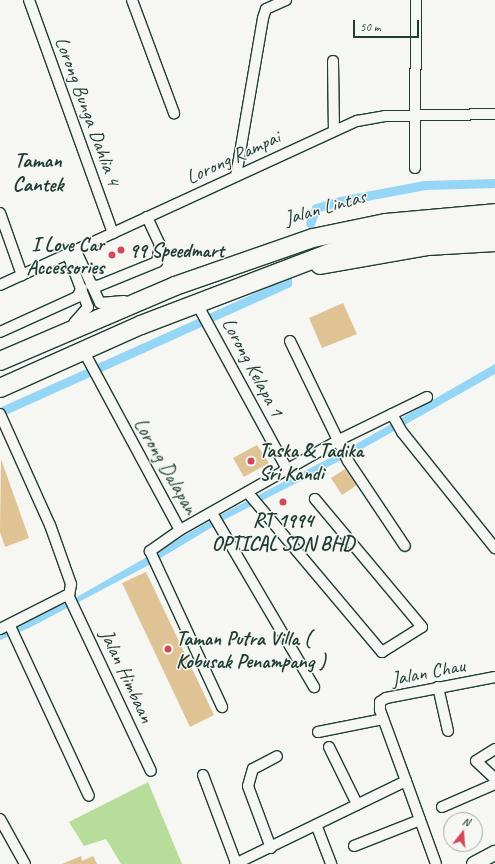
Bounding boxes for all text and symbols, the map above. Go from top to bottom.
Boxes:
scale bar [355,12,421,38]
text: 50 m [360,19,380,35]
street label: Lorong Bunga Dahlia 4 [50,33,126,189]
street label: Lorong Rampai [182,125,284,189]
district label: Taman Cantek [13,147,63,197]
street label: Jalan Lintas [282,184,368,230]
place label: I Love Car Accessories [27,232,104,279]
place label: 99 Speedmart [129,238,224,262]
marker: 99 Speedmart [116,245,126,255]
marker: I Love Car Accessories [107,250,117,260]
street label: Lorong Kelapa 1 [217,314,289,420]
street label: Lorong Dalapan [129,414,203,518]
place label: Taska & Tadika Sri Kandi [259,438,363,485]
marker: Taska & Tadika Sri Kandi [246,456,256,466]
marker: RT 1994 OPTICAL SDN BHD [278,497,288,507]
place label: RT 1994 OPTICAL SDN BHD [212,508,354,555]
street label: Jalan Himbaan [95,626,159,726]
place label: Taman Putra Villa ( Kobusak Penampang ) [176,626,325,673]
marker: Taman Putra Villa ( Kobusak Penampang ) [163,644,173,654]
street label: Jalan Chau [389,653,467,691]
north arrow [443,812,483,852]
text: N [461,814,472,829]

